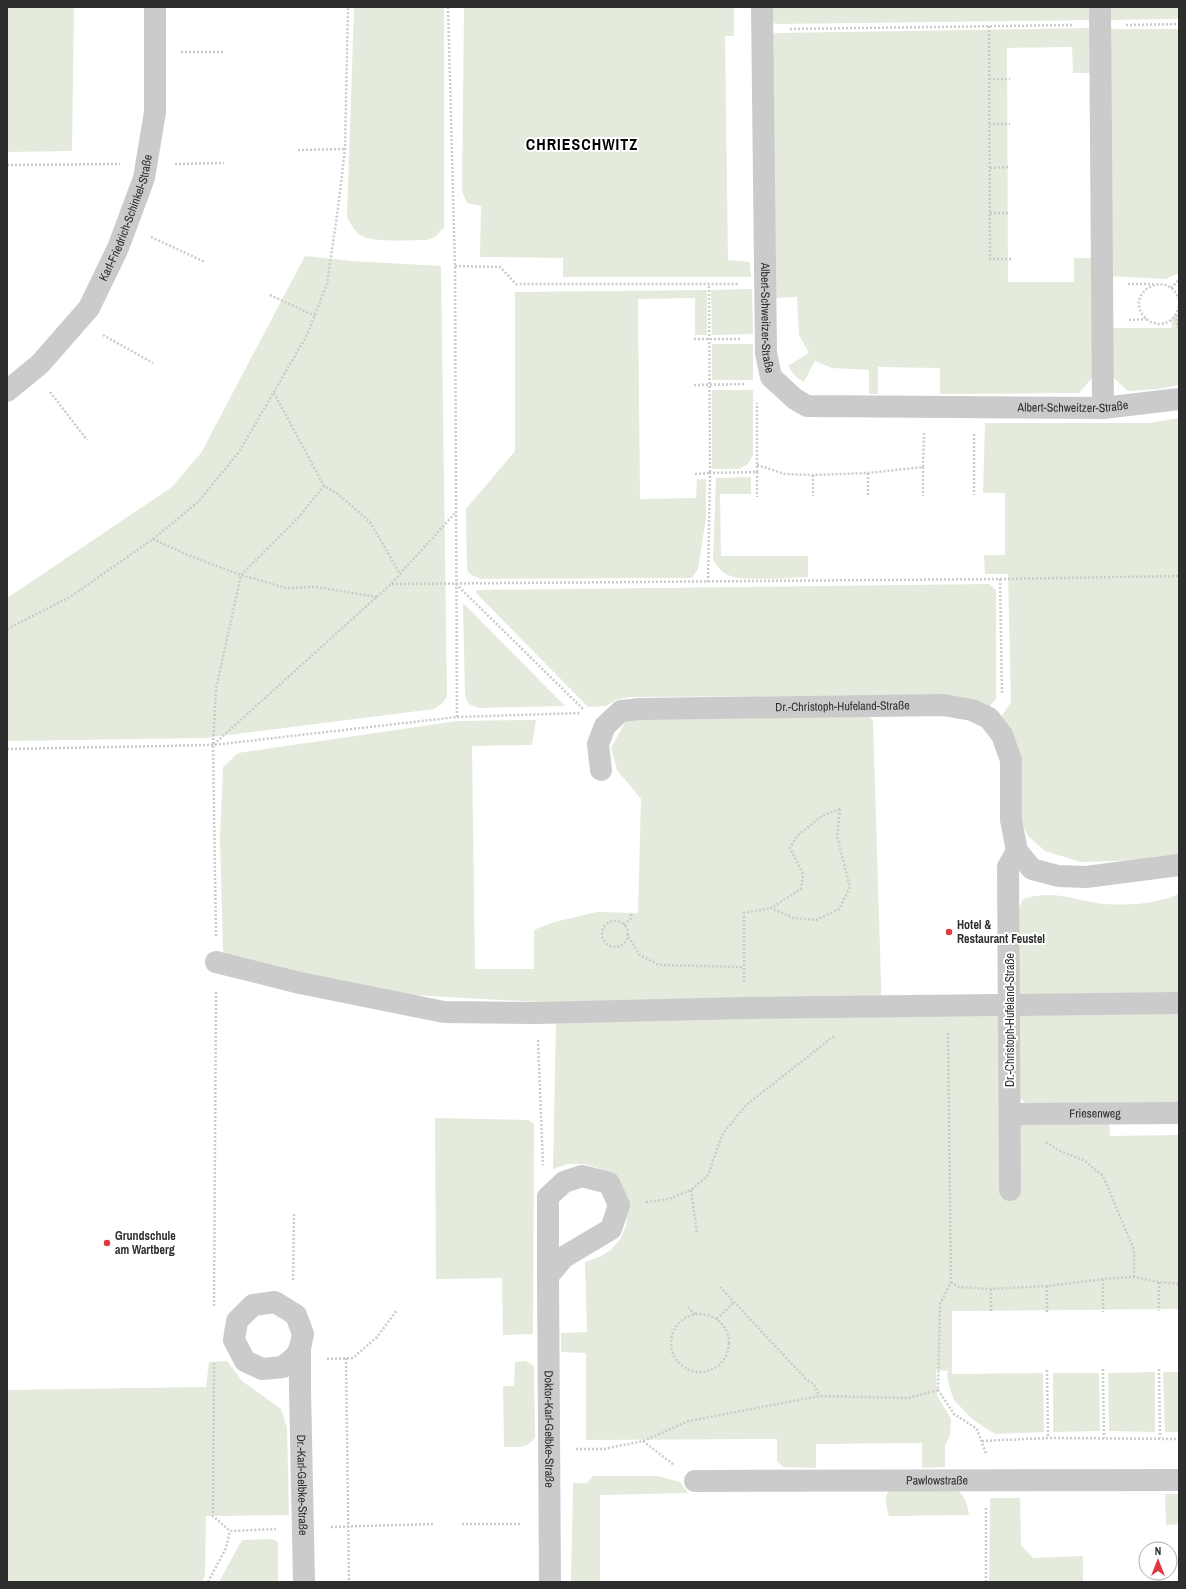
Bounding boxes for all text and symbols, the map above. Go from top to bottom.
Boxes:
district label: CHRIESCHWITZ [526,133,638,155]
street label: Karl-Friedrich-Schinkel-Straße [95,153,156,284]
street label: Albert-Schweitzer-Straße [757,262,778,375]
street label: Albert-Schweitzer-Straße [1017,397,1129,416]
street label: Dr.-Christoph-Hufeland-Straße [775,697,910,715]
place label: Hotel & Restaurant Feustel [957,917,1045,947]
marker: Hotel & Restaurant Feustel [944,927,954,937]
street label: Dr.-Christoph-Hufeland-Straße [1002,953,1018,1087]
street label: Friesenweg [1069,1105,1121,1122]
place label: Grundschule am Wartberg [115,1228,176,1258]
marker: Grundschule am Wartberg [102,1238,112,1248]
street label: Doktor-Karl-Gelbke-Straße [541,1370,557,1488]
street label: Dr.-Karl-Gelbke-Straße [293,1435,311,1536]
street label: Pawlowstraße [906,1472,968,1489]
north arrow [1138,1541,1178,1581]
text: N [1155,1544,1161,1558]

